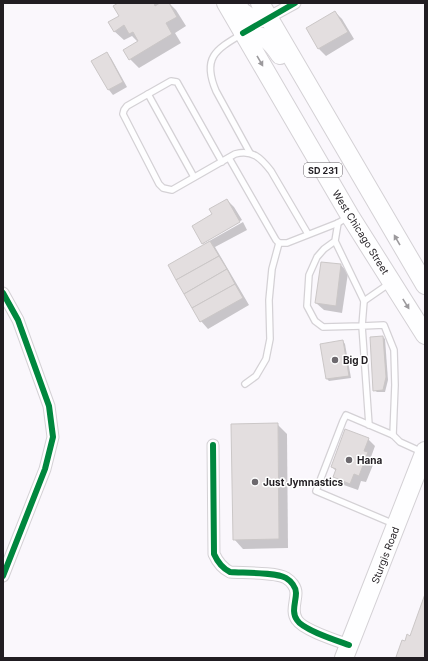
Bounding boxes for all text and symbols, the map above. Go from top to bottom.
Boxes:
one-way arrow [256,55,263,67]
road number: SD 231 [304,163,342,177]
street label: West Chicago Street [330,188,392,277]
one-way arrow [394,234,401,246]
one-way arrow [402,299,410,309]
place label: Big D [343,354,368,367]
marker: Big D [330,355,340,365]
place label: Hana [357,454,383,466]
marker: Hana [344,455,354,465]
place label: Just Jymnastics [263,476,344,489]
marker: Just Jymnastics [250,477,260,487]
street label: Sturgis Road [369,525,401,585]

